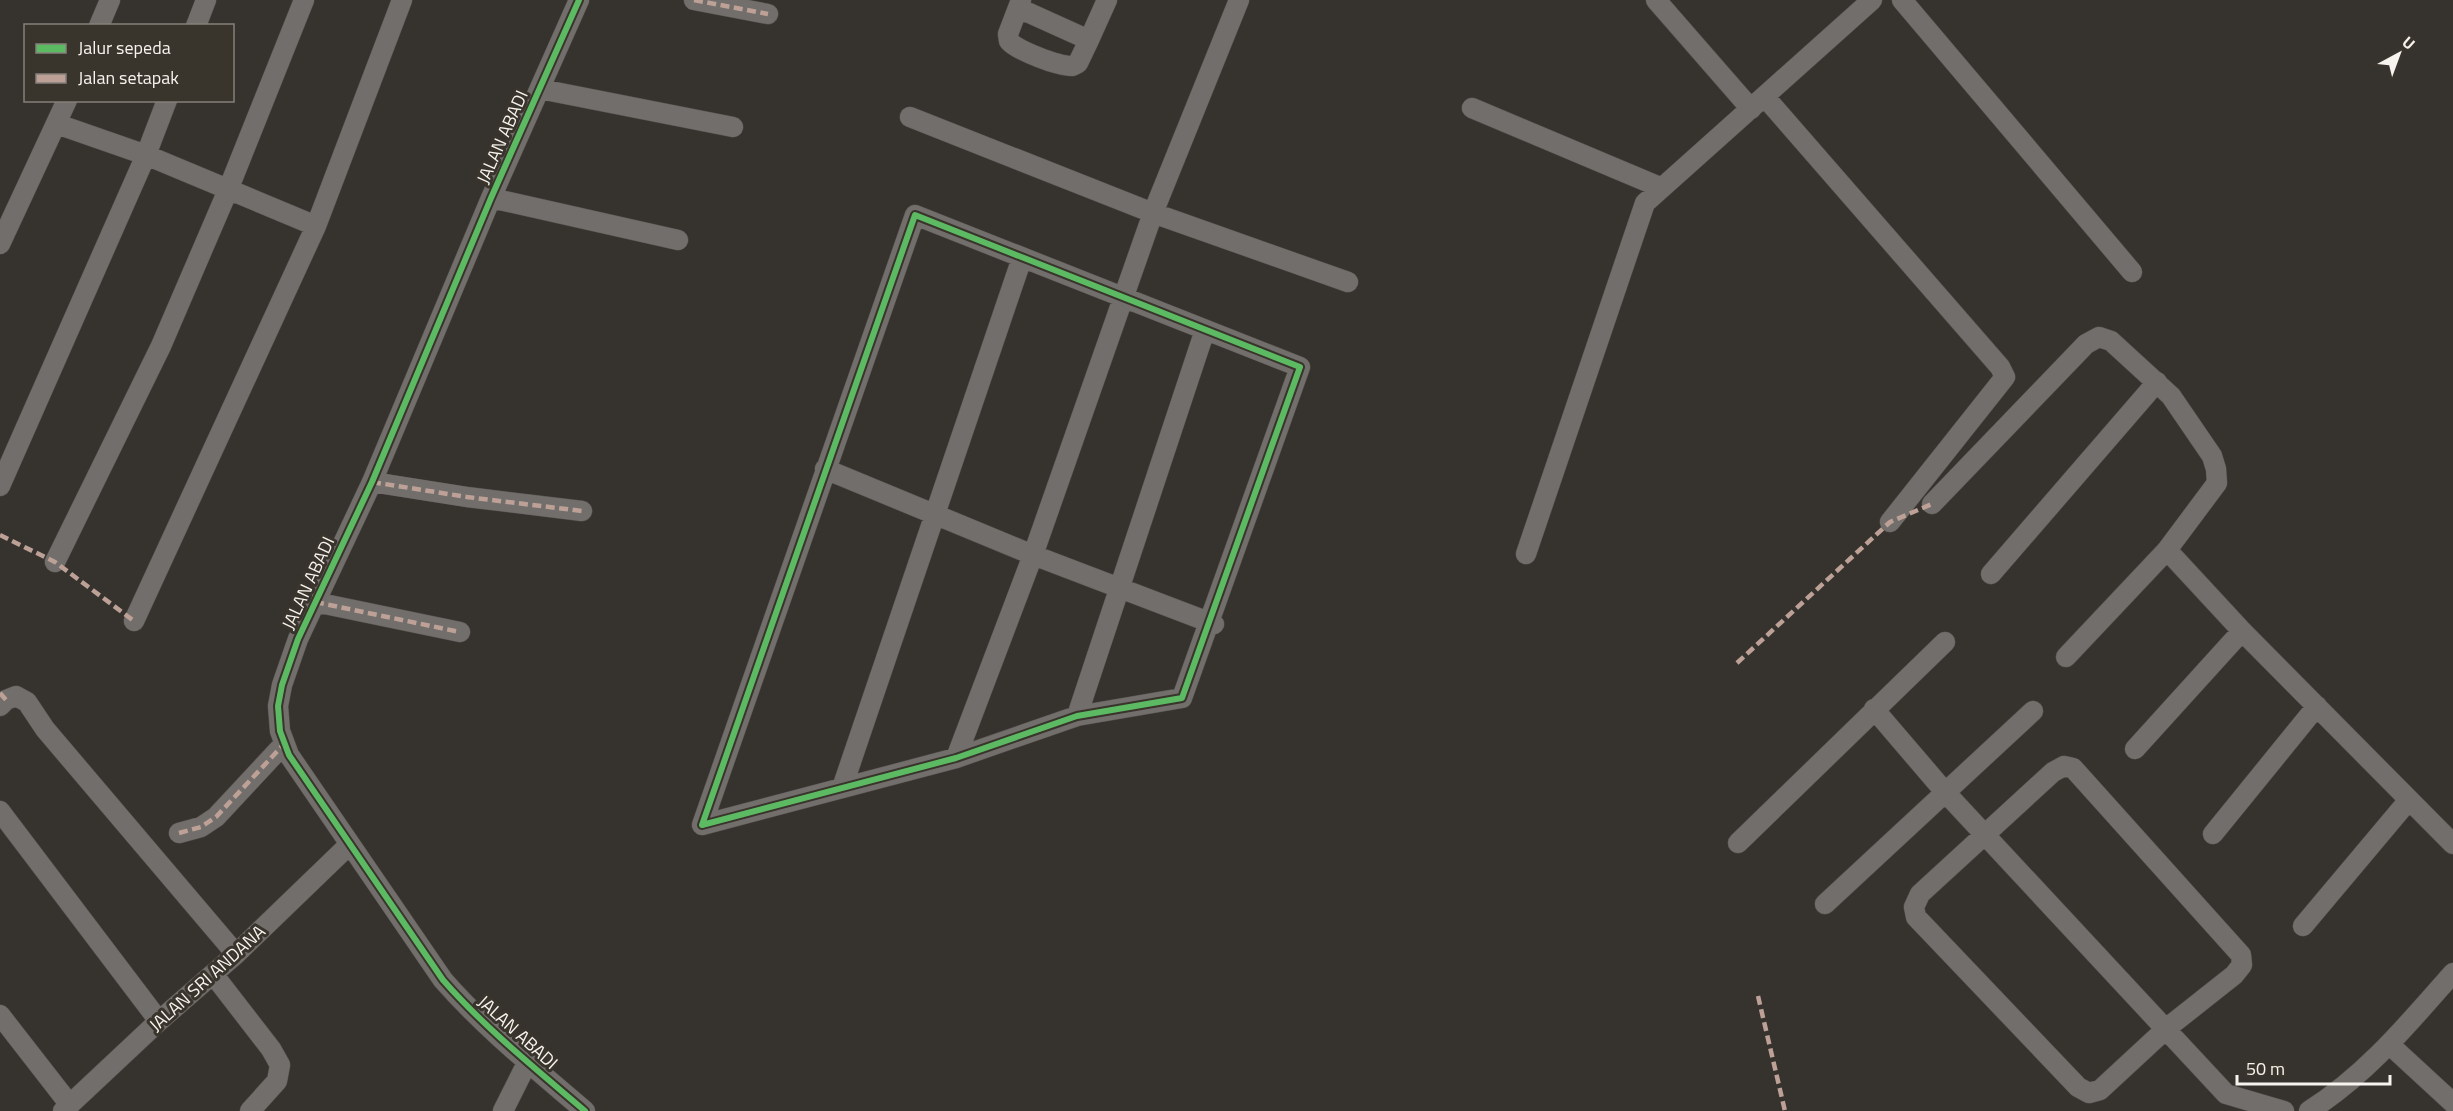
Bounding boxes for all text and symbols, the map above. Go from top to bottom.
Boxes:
legend [24,24,234,102]
north arrow [2369,24,2429,84]
text: U [2397,30,2421,55]
text: Jalur sepeda [78,34,171,61]
text: Jalan setapak [78,64,179,91]
street label: JALAN ABADI [469,86,535,188]
street label: JALAN ABADI [275,532,341,634]
street label: JALAN SRI ANDANA [143,918,271,1038]
street label: JALAN ABADI [472,989,564,1075]
scale bar [2237,1048,2390,1086]
text: 50 m [2246,1055,2285,1082]

